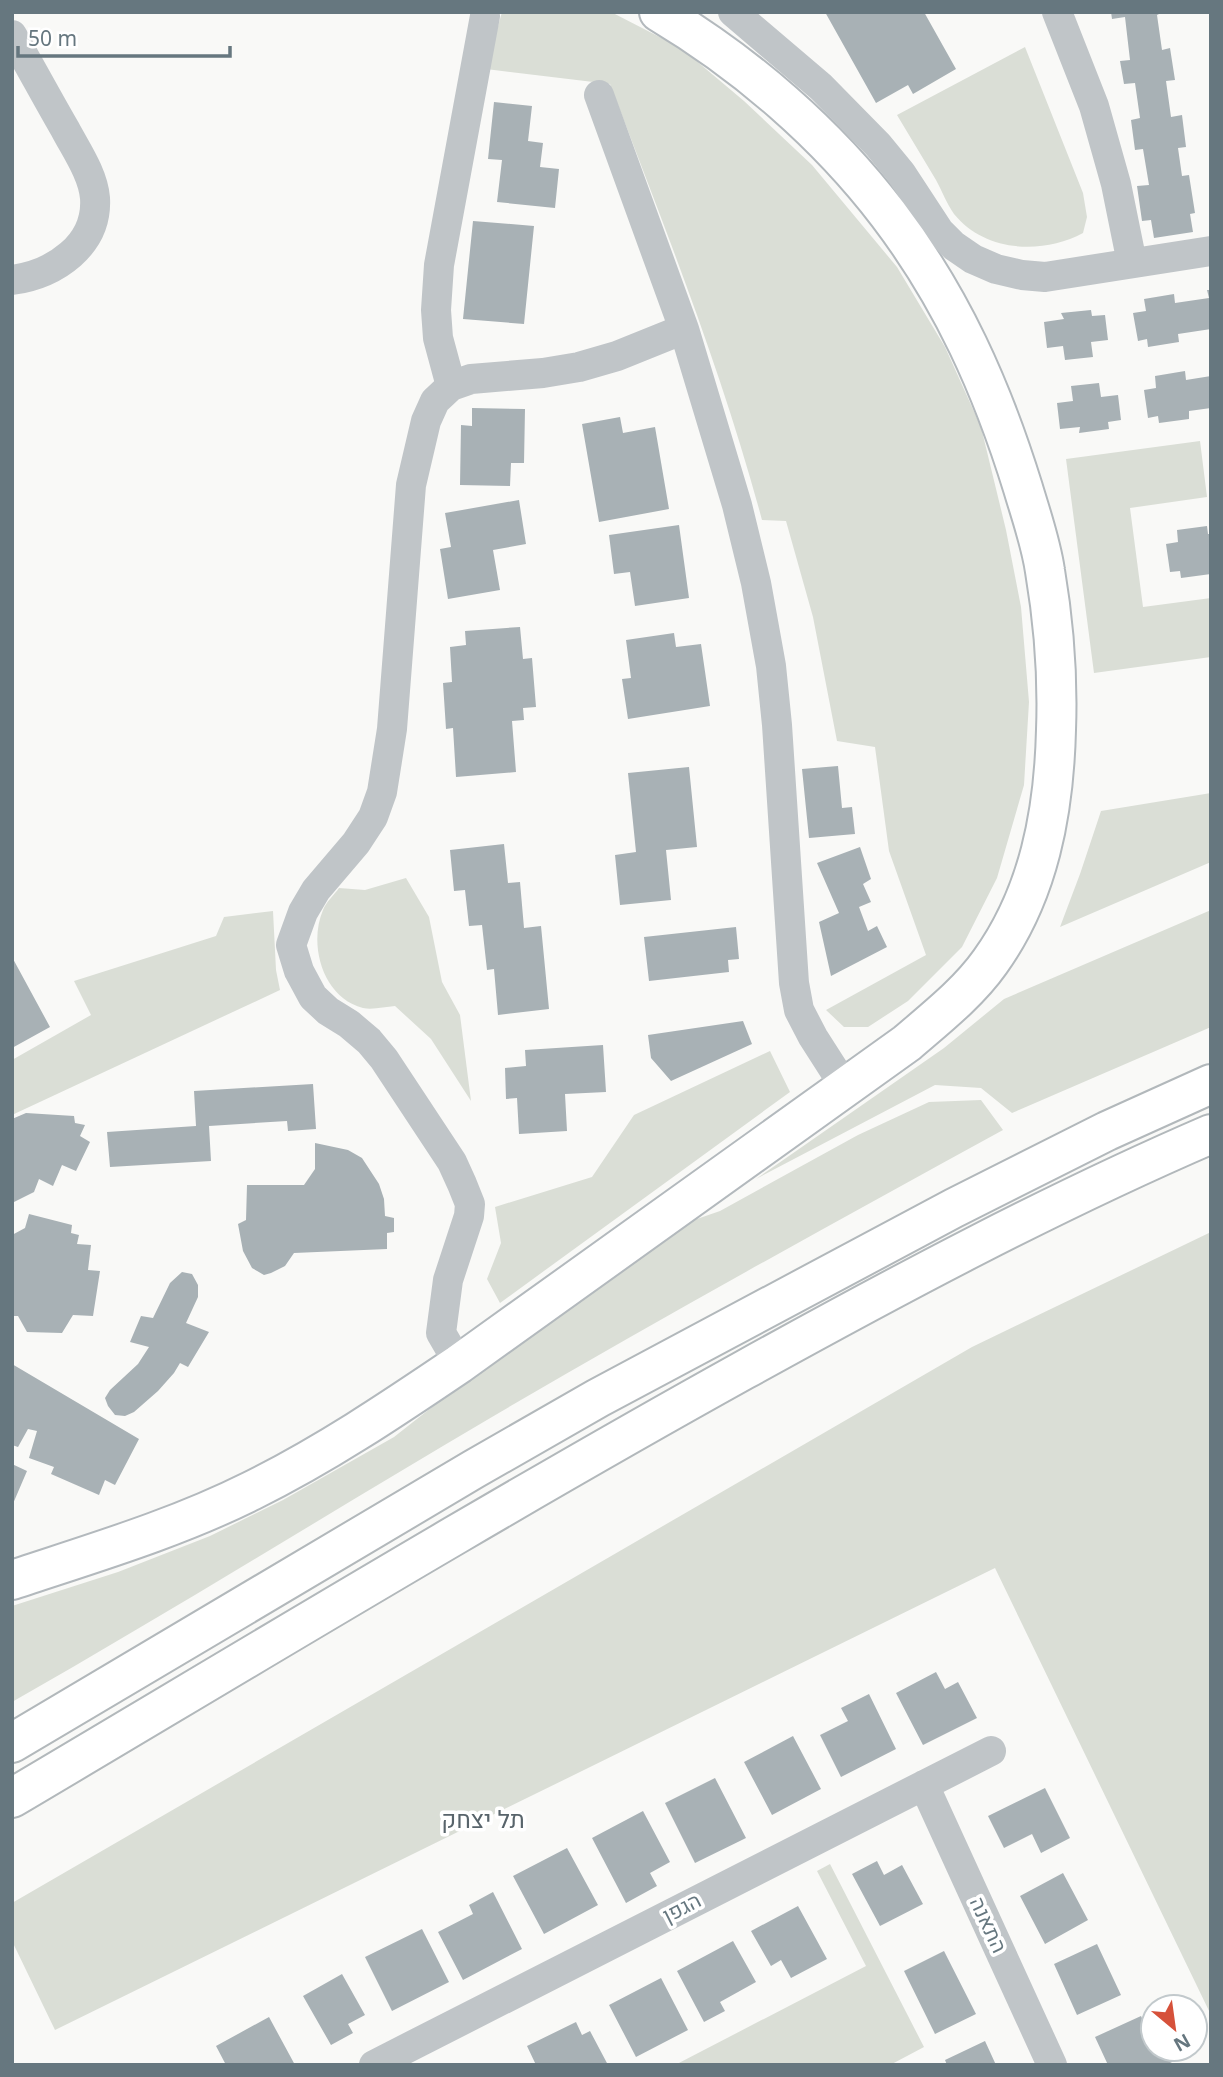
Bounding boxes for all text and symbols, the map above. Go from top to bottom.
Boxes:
scale bar [18,14,229,58]
text: 50 m [28,24,77,52]
district label: תל יצחק [441,1802,525,1835]
street label: הגפן [658,1886,706,1929]
street label: התאנה [964,1892,1014,1957]
north arrow [1139,1993,1209,2063]
text: N [1169,2028,1195,2058]

